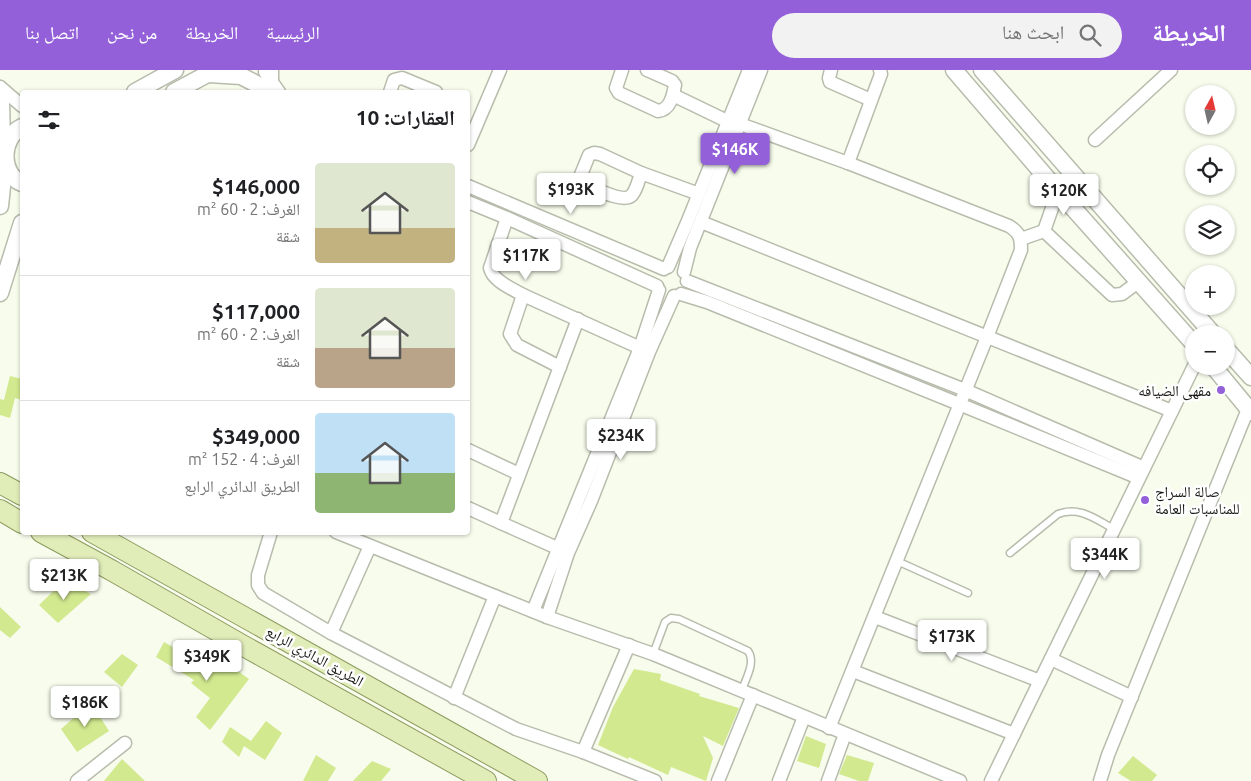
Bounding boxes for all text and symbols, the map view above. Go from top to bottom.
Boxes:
search box [772,13,1122,58]
text: الخريطة [1152,19,1226,46]
text: ابحث هنا [1002,21,1064,43]
icon: search [1076,21,1104,49]
text: اتصل بنا [25,22,79,42]
text: من نحن [107,22,157,42]
text: الخريطة [185,22,238,42]
text: الرئيسية [266,22,320,42]
north arrow [1185,85,1235,135]
map controls [1185,85,1235,375]
text: العقارات: 10 [356,105,455,129]
icon: filters [35,106,63,134]
pin: $146K [700,132,770,175]
text: $146K [712,140,758,158]
button: locate [1185,145,1235,195]
pin: $193K [536,172,606,215]
text: $146,000 [212,174,300,198]
pin: $120K [1029,174,1099,216]
text: $193K [548,180,594,198]
text: $120K [1041,181,1087,199]
icon: home [355,183,415,243]
text: الغرف: 2 · 60 m² [197,200,300,218]
button: layers [1185,205,1235,255]
text: شقة [276,227,300,245]
pin: $117K [491,238,561,281]
text: $117K [503,246,549,264]
button: + [1185,265,1235,315]
text: $117,000 [212,299,300,323]
icon: home [355,308,415,368]
text: الغرف: 2 · 60 m² [197,325,300,343]
button: − [1185,325,1235,375]
text: شقة [276,352,300,370]
place label: مقهى الضيافه [1138,382,1211,401]
marker: مقهى الضيافه [1215,384,1227,396]
pin: $234K [586,418,656,461]
text: $349,000 [212,424,300,448]
text: $234K [598,426,644,444]
icon: home [355,433,415,493]
text: الغرف: 4 · 152 m² [188,450,300,468]
text: الطريق الدائري الرابع [184,477,300,495]
place label: صالة السراج للمناسبات العامة [1155,483,1240,517]
marker: صالة السراج للمناسبات العامة [1139,494,1151,506]
pin: $344K [1070,538,1140,580]
text: $344K [1082,545,1128,563]
pin: $213K [29,558,99,601]
text: $213K [41,566,87,584]
pin: $173K [917,620,987,662]
street label: الطريق الدائري الرابع [262,622,367,693]
text: $173K [929,627,975,645]
pin: $349K [172,640,242,682]
text: $349K [184,647,230,665]
pin: $186K [50,686,120,728]
text: $186K [62,693,108,711]

